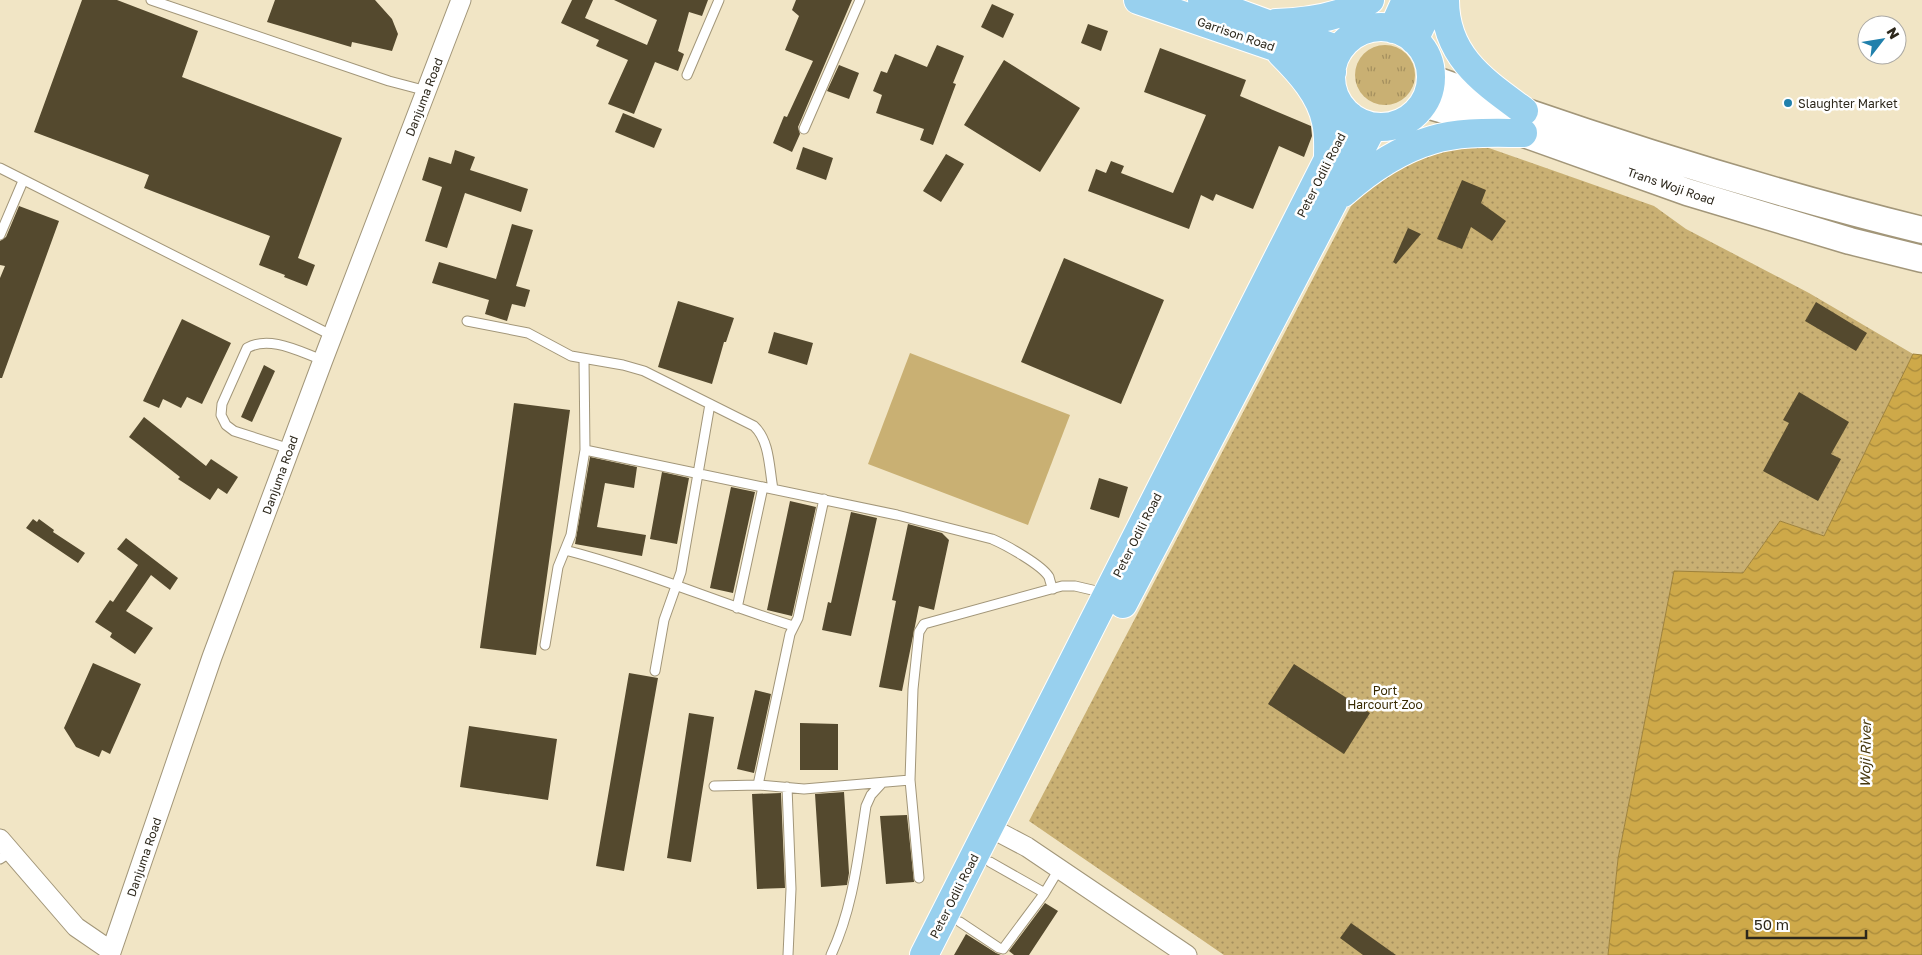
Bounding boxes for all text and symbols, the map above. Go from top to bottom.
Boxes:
street label: Garrison Road [1195,14,1277,54]
north arrow [1857,15,1907,65]
text: N [1884,24,1904,42]
street label: Danjuma Road [402,56,446,138]
place label: Slaughter Market [1798,96,1898,111]
marker: Slaughter Market [1782,97,1794,109]
street label: Peter Odili Road [1293,130,1349,220]
street label: Trans Woji Road [1625,164,1717,208]
street label: Danjuma Road [259,434,301,516]
street label: Peter Odili Road [1109,490,1165,580]
park label: Port Harcourt Zoo [1347,683,1423,712]
water label: Woji River [1856,718,1874,787]
street label: Danjuma Road [123,815,165,899]
street label: Peter Odili Road [926,851,982,941]
scale bar [1747,908,1866,940]
text: 50 m [1754,915,1789,933]

